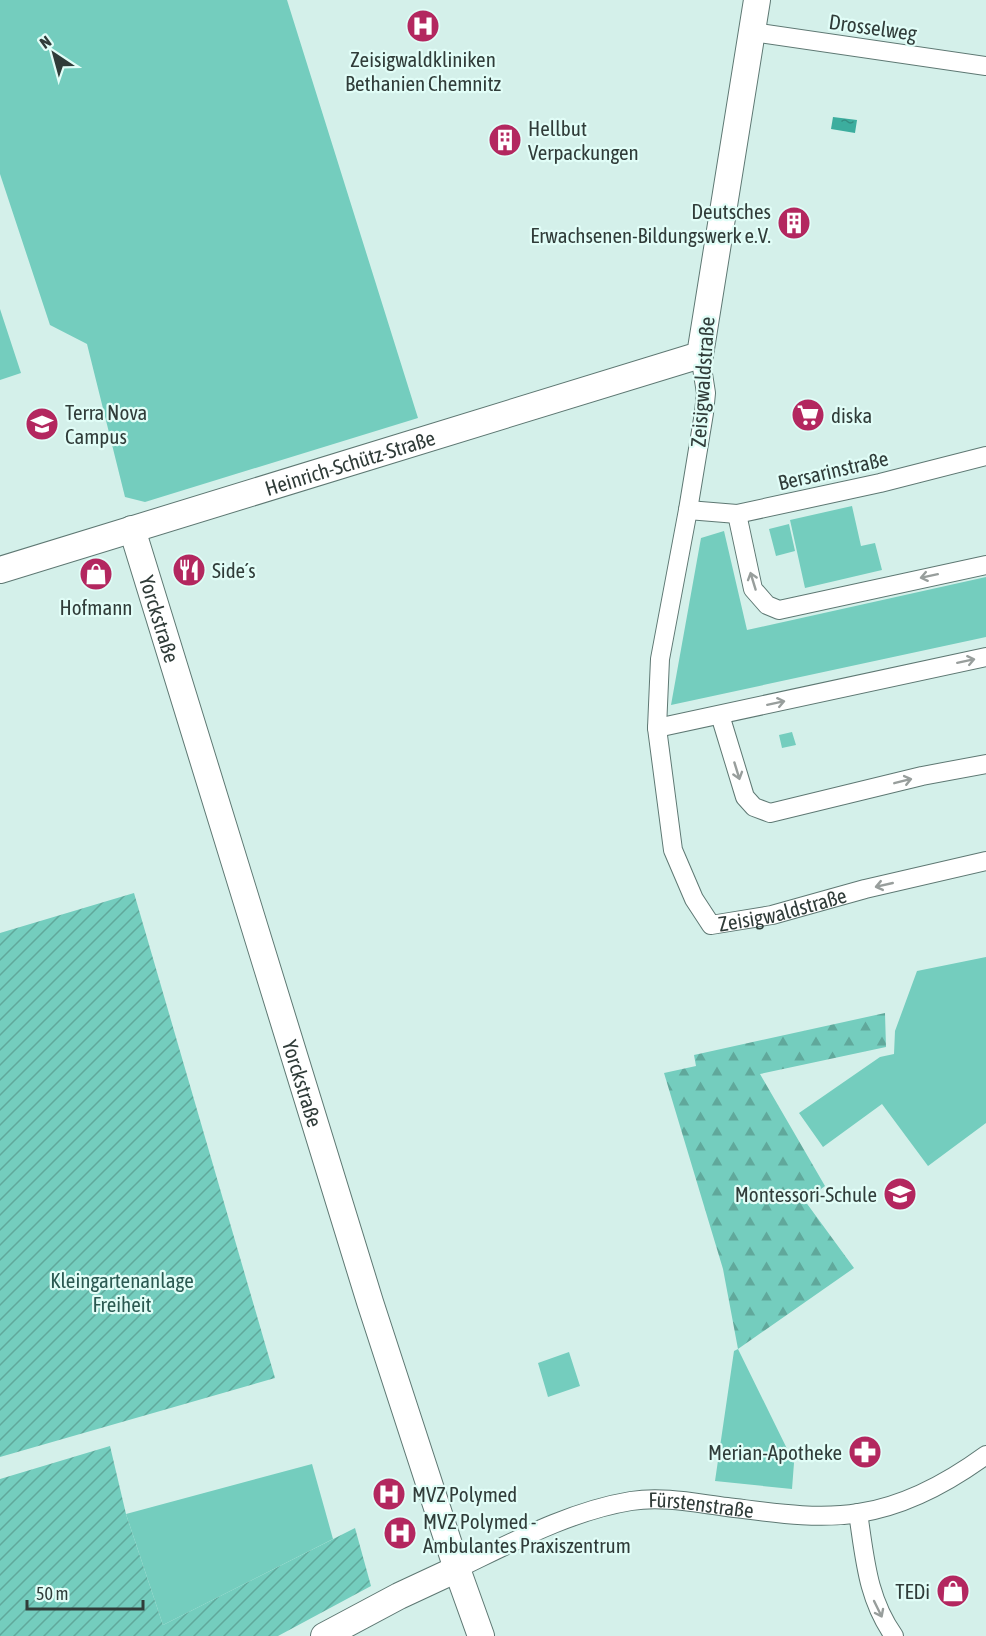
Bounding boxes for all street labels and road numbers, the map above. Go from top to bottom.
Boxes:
street label: Drosselweg [828,9,918,45]
street label: Zeisigwaldstraße [685,316,719,448]
street label: Heinrich-Schütz-Straße [262,425,438,500]
street label: Bersarinstraße [775,446,891,494]
street label: Yorckstraße [135,572,184,665]
street label: Zeisigwaldstraße [716,883,849,936]
street label: Yorckstraße [278,1037,327,1130]
street label: Fürstenstraße [648,1487,755,1522]

